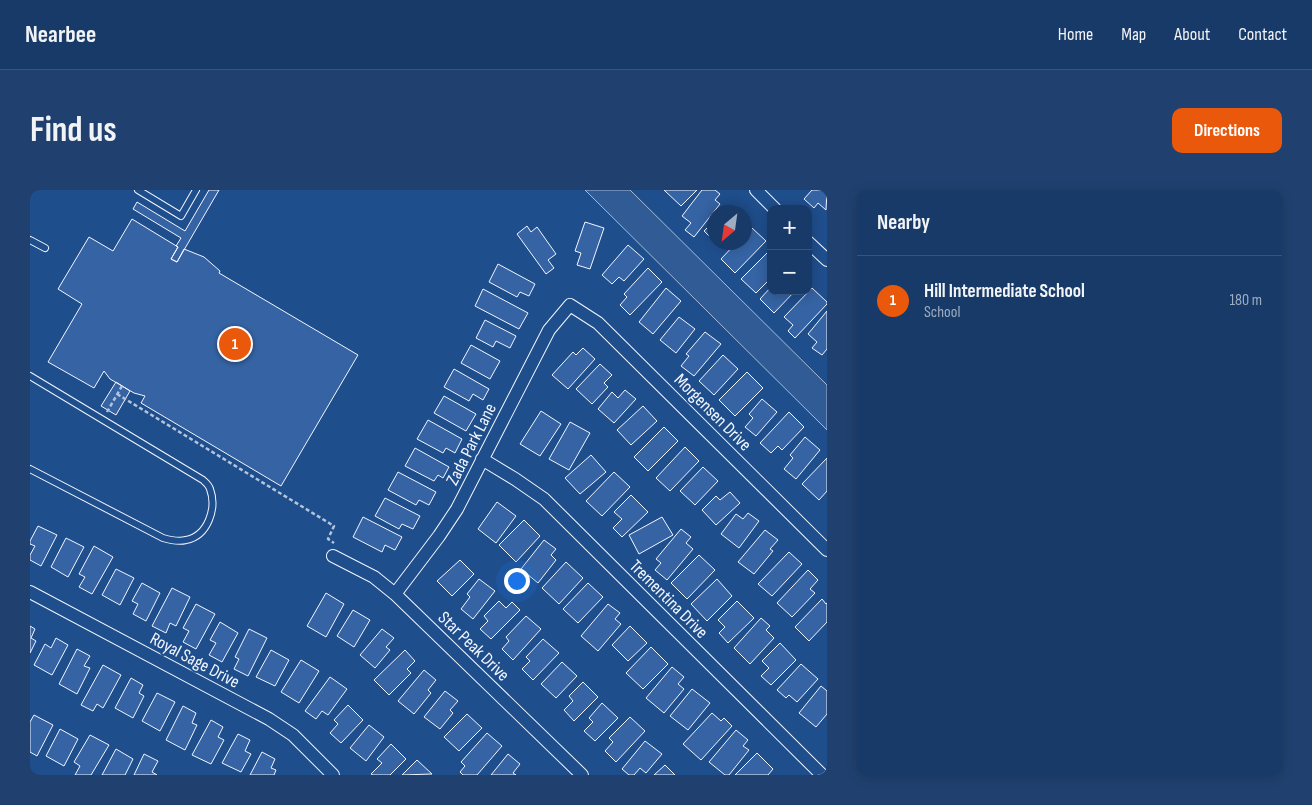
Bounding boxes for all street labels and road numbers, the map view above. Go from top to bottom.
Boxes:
street label: Morgensen Drive [670,369,756,455]
street label: Zada Park Lane [442,400,501,489]
street label: Trementina Drive [625,556,712,643]
street label: Star Peak Drive [434,607,514,686]
street label: Royal Sage Drive [146,628,243,693]

